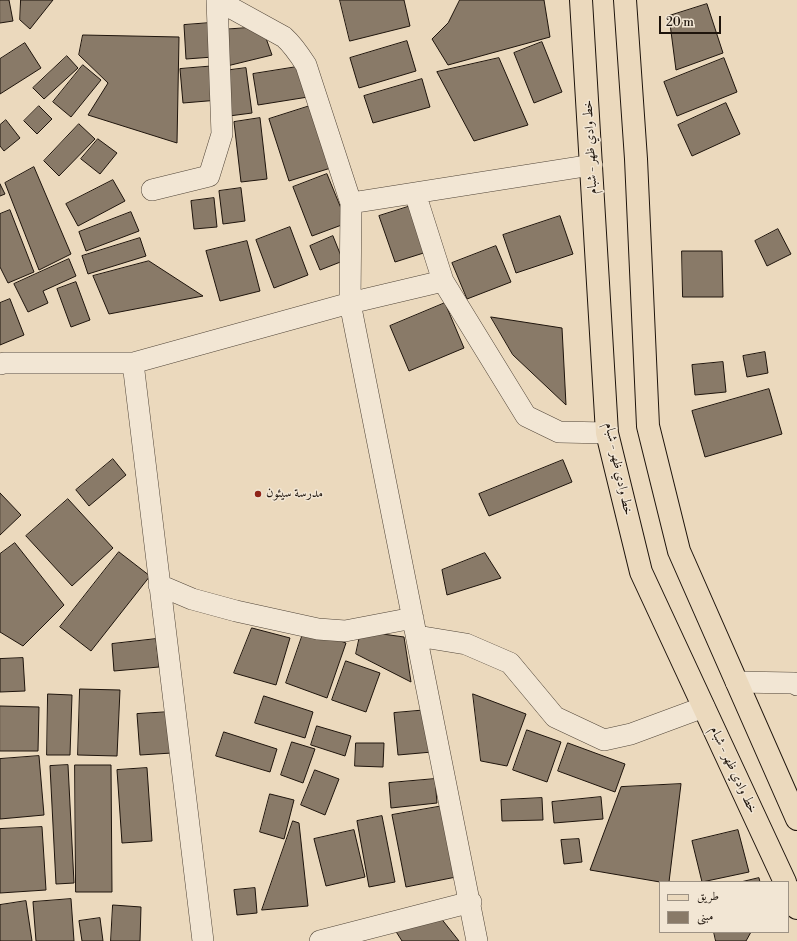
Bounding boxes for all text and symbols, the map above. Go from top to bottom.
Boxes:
scale bar [661,8,723,34]
text: 20 m [666,15,694,30]
street label: خط وادي ظهر - شبام [581,100,601,194]
street label: خط وادي ظهر - شبام [601,421,635,517]
place label: مدرسة سيئون [266,486,323,502]
marker: مدرسة سيئون [253,489,263,499]
street label: خط وادي ظهر - شبام [706,724,760,816]
legend [659,881,789,933]
text: طريق [697,889,719,904]
text: مبنى [697,909,713,924]

